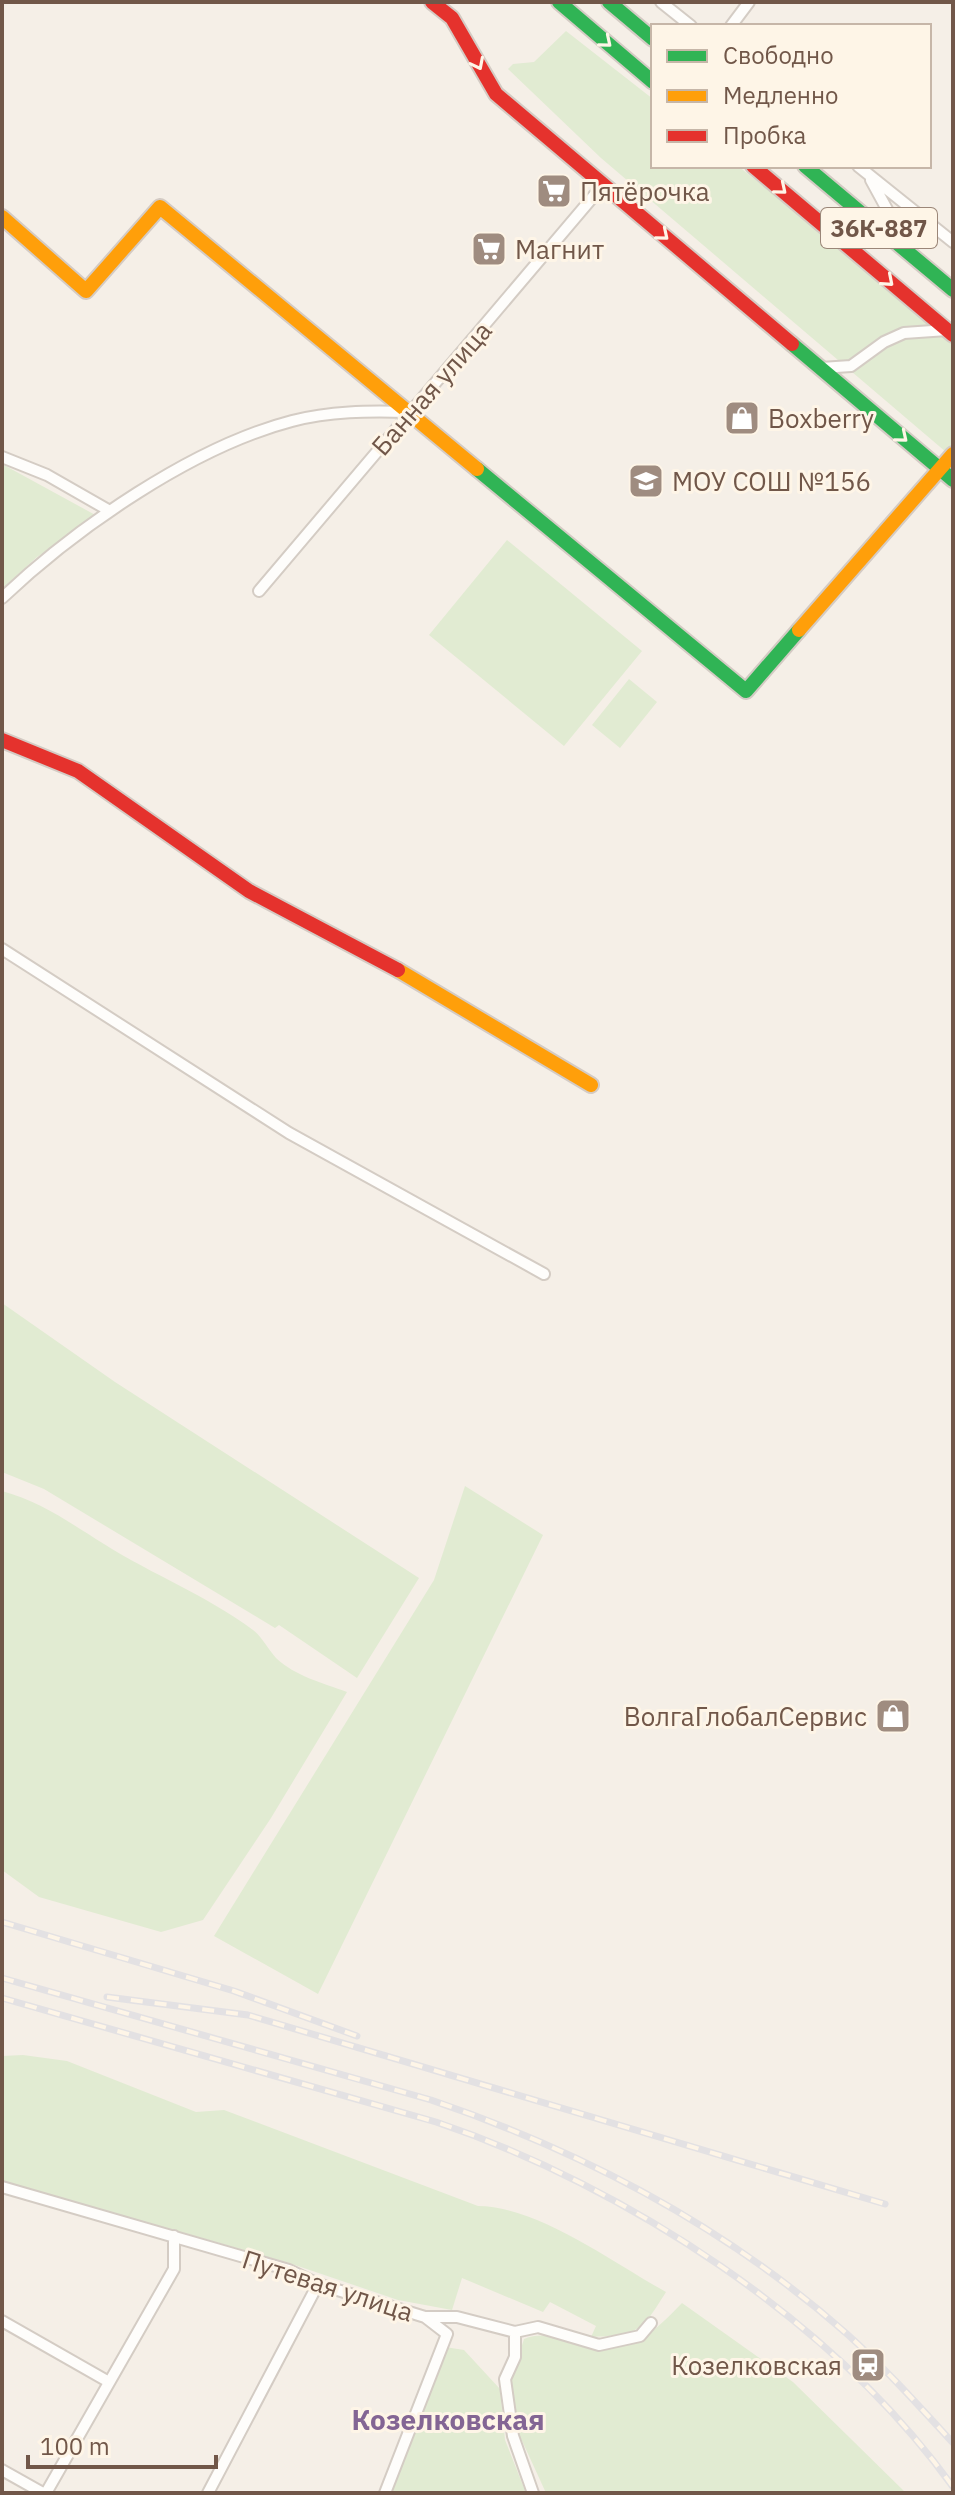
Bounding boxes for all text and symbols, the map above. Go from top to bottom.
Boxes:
legend [651,24,931,168]
one-way arrow [597,32,611,47]
text: Свободно [723,39,834,71]
one-way arrow [468,55,483,70]
text: Медленно [723,79,839,111]
text: Пробка [723,119,807,151]
supermarket icon: Пятёрочка [535,172,573,210]
place label: Пятёрочка [580,174,710,208]
one-way arrow [771,179,786,194]
road number: 36К-887 [821,208,937,248]
one-way arrow [654,226,669,240]
supermarket icon: Магнит [470,230,508,268]
place label: Магнит [515,232,604,266]
one-way arrow [879,271,894,285]
street label: Банная улица [363,314,499,462]
shop icon: Boxberry [723,399,761,437]
place label: Boxberry [768,401,874,435]
one-way arrow [892,427,907,442]
school or university icon: МОУ СОШ №156 [627,462,665,500]
place label: МОУ СОШ №156 [672,464,871,498]
shop icon: ВолгаГлобалСервис [874,1697,912,1735]
place label: ВолгаГлобалСервис [624,1699,867,1733]
street label: Путевая улица [238,2241,418,2329]
station icon: Козелковская [849,2346,887,2384]
place label: Козелковская [671,2348,842,2382]
district label: Козелковская [351,2401,545,2438]
scale bar [28,2419,216,2469]
text: 100 m [40,2430,110,2462]

